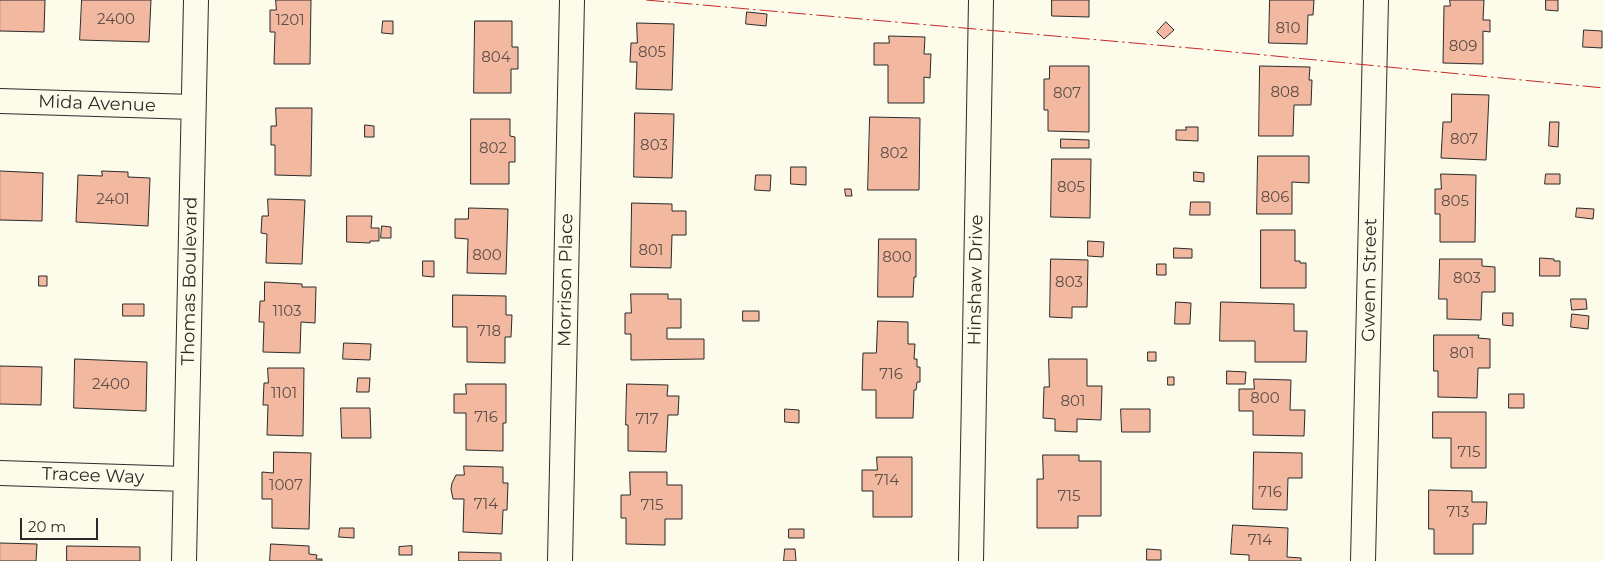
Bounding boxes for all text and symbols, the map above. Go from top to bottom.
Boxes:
house number: 2400 [97,11,135,29]
house number: 1201 [275,12,305,30]
house number: 810 [1276,20,1300,38]
house number: 809 [1449,38,1477,56]
house number: 805 [638,44,666,62]
house number: 804 [481,49,511,67]
house number: 808 [1270,84,1300,102]
house number: 807 [1053,85,1081,103]
street label: Mida Avenue [38,91,156,117]
house number: 807 [1450,131,1478,149]
house number: 803 [640,137,668,155]
house number: 802 [479,140,507,158]
house number: 802 [880,145,908,163]
house number: 805 [1057,179,1085,197]
house number: 806 [1261,189,1289,207]
house number: 2401 [96,191,130,209]
house number: 805 [1441,193,1469,211]
street label: Thomas Boulevard [178,196,202,366]
street label: Morrison Place [554,213,578,347]
street label: Hinshaw Drive [964,214,988,346]
street label: Gwenn Street [1358,218,1382,342]
house number: 801 [639,242,663,260]
house number: 800 [472,247,502,265]
house number: 800 [882,249,912,267]
house number: 803 [1453,270,1481,288]
house number: 803 [1055,274,1083,292]
house number: 1103 [272,303,302,321]
house number: 718 [477,323,501,341]
house number: 801 [1450,345,1474,363]
house number: 716 [879,366,903,384]
house number: 2400 [92,376,130,394]
house number: 1101 [271,385,297,403]
house number: 800 [1250,390,1280,408]
house number: 801 [1061,393,1085,411]
house number: 716 [474,409,498,427]
house number: 717 [635,411,659,429]
house number: 715 [1458,444,1480,462]
street label: Tracee Way [41,463,145,489]
house number: 714 [875,472,899,490]
house number: 1007 [269,477,303,495]
house number: 716 [1258,484,1282,502]
house number: 715 [1058,488,1080,506]
house number: 714 [474,496,498,514]
house number: 715 [641,497,663,515]
house number: 713 [1447,504,1469,522]
scale bar [22,508,100,540]
text: 20 m [28,517,66,536]
house number: 714 [1248,532,1272,550]

